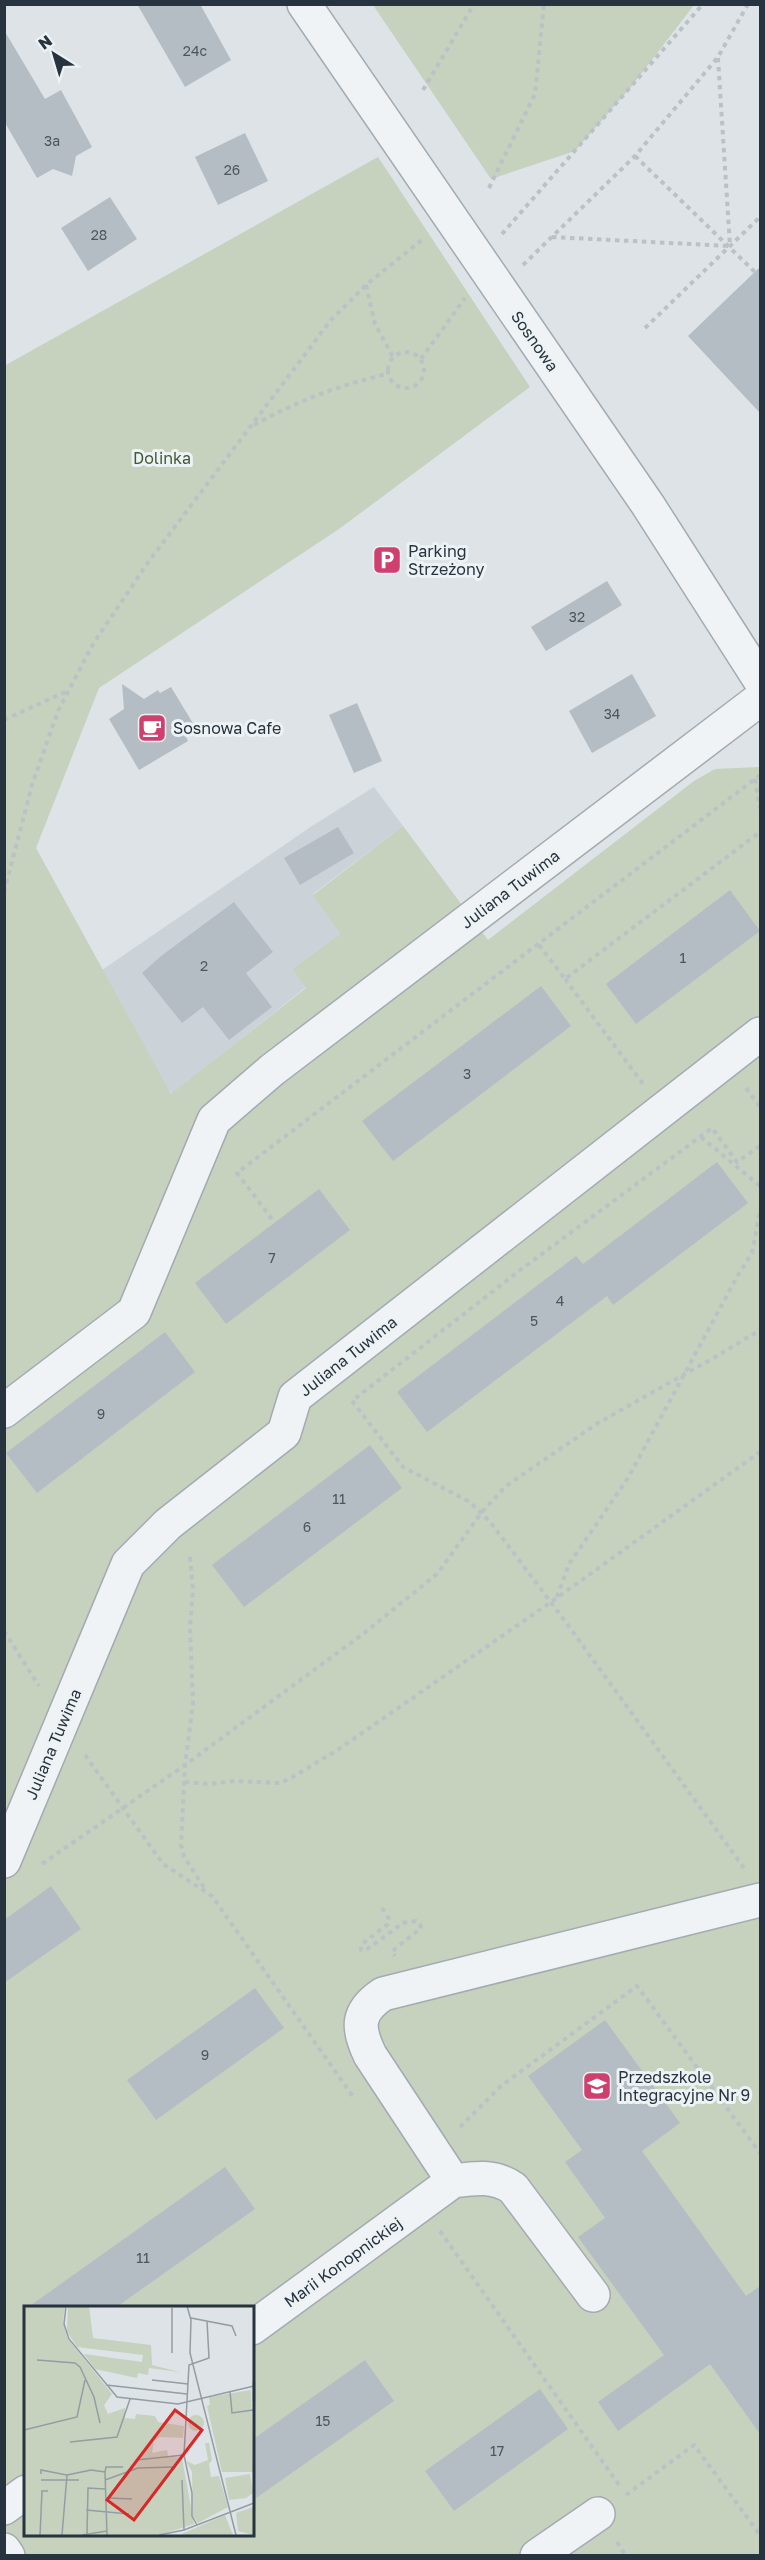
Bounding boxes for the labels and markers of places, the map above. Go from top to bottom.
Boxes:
place label: Parking Strzeżony [408,541,484,579]
parking icon: Parking Strzeżony [371,544,403,576]
cafe icon: Sosnowa Cafe [136,712,168,744]
place label: Sosnowa Cafe [173,718,281,738]
place label: Przedszkole Integracyjne Nr 9 [618,2067,750,2105]
school or university icon: Przedszkole Integracyjne Nr 9 [581,2070,613,2102]

